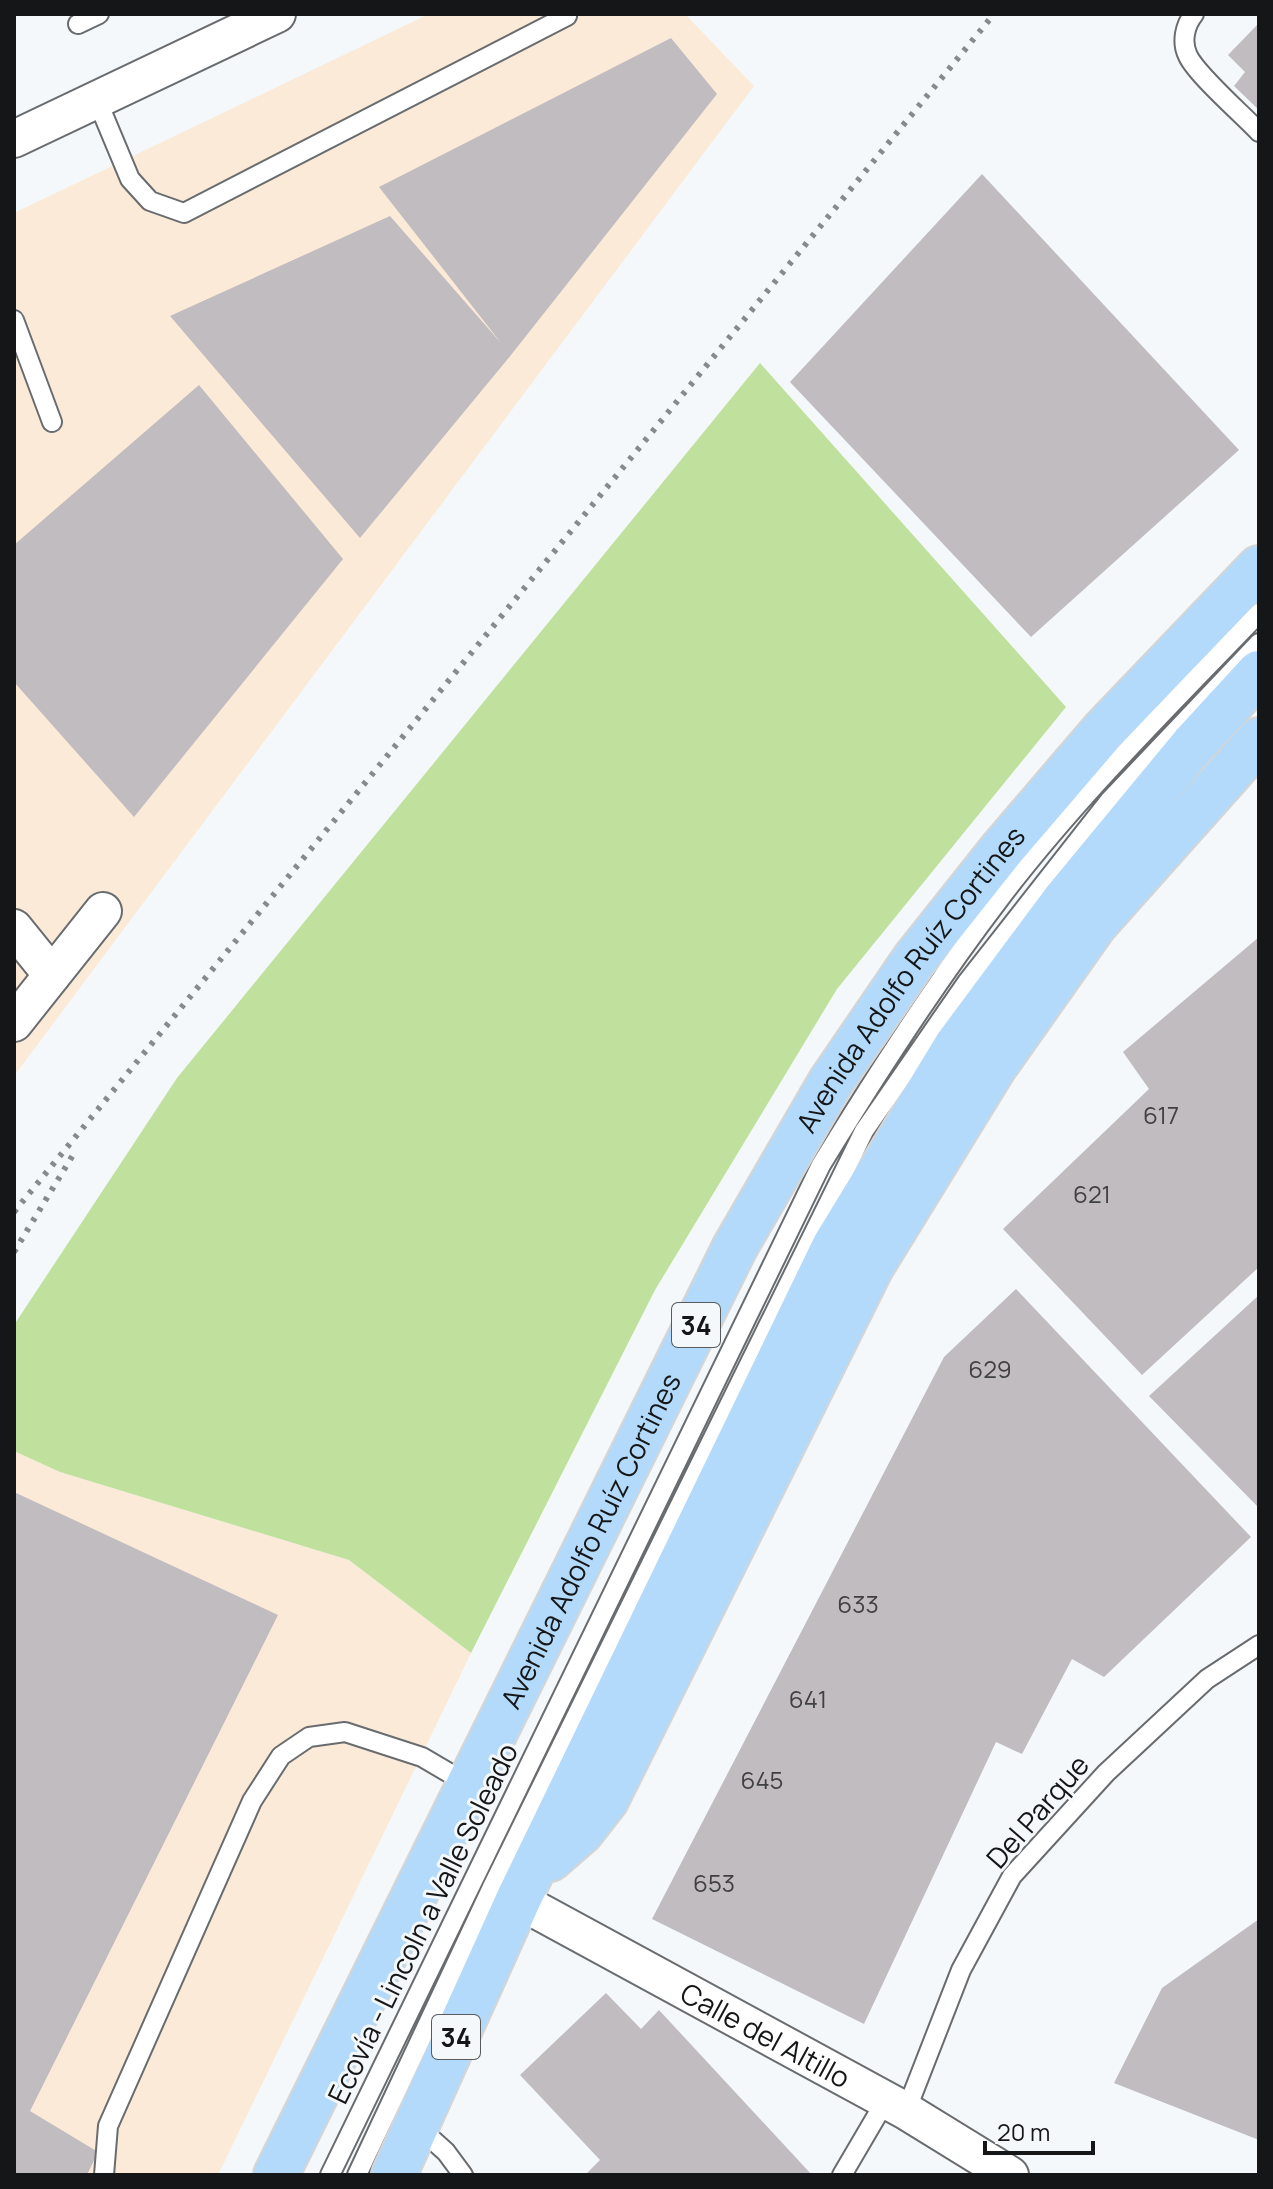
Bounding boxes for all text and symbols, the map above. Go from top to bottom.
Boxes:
street label: Avenida Adolfo Ruíz Cortines [787,817,1033,1139]
house number: 617 [1143,1098,1179,1131]
house number: 621 [1073,1177,1111,1210]
road number: 34 [672,1303,720,1347]
house number: 629 [968,1352,1012,1385]
street label: Avenida Adolfo Ruíz Cortines [491,1366,689,1714]
house number: 633 [837,1587,879,1620]
house number: 641 [789,1682,827,1715]
street label: Ecovía - Lincoln a Valle Soleado [318,1736,526,2110]
street label: Del Parque [977,1746,1097,1876]
house number: 645 [741,1763,783,1796]
house number: 653 [693,1866,735,1899]
street label: Calle del Altillo [674,1973,857,2096]
road number: 34 [432,2015,480,2059]
scale bar [985,2105,1093,2155]
text: 20 m [997,2115,1050,2148]

